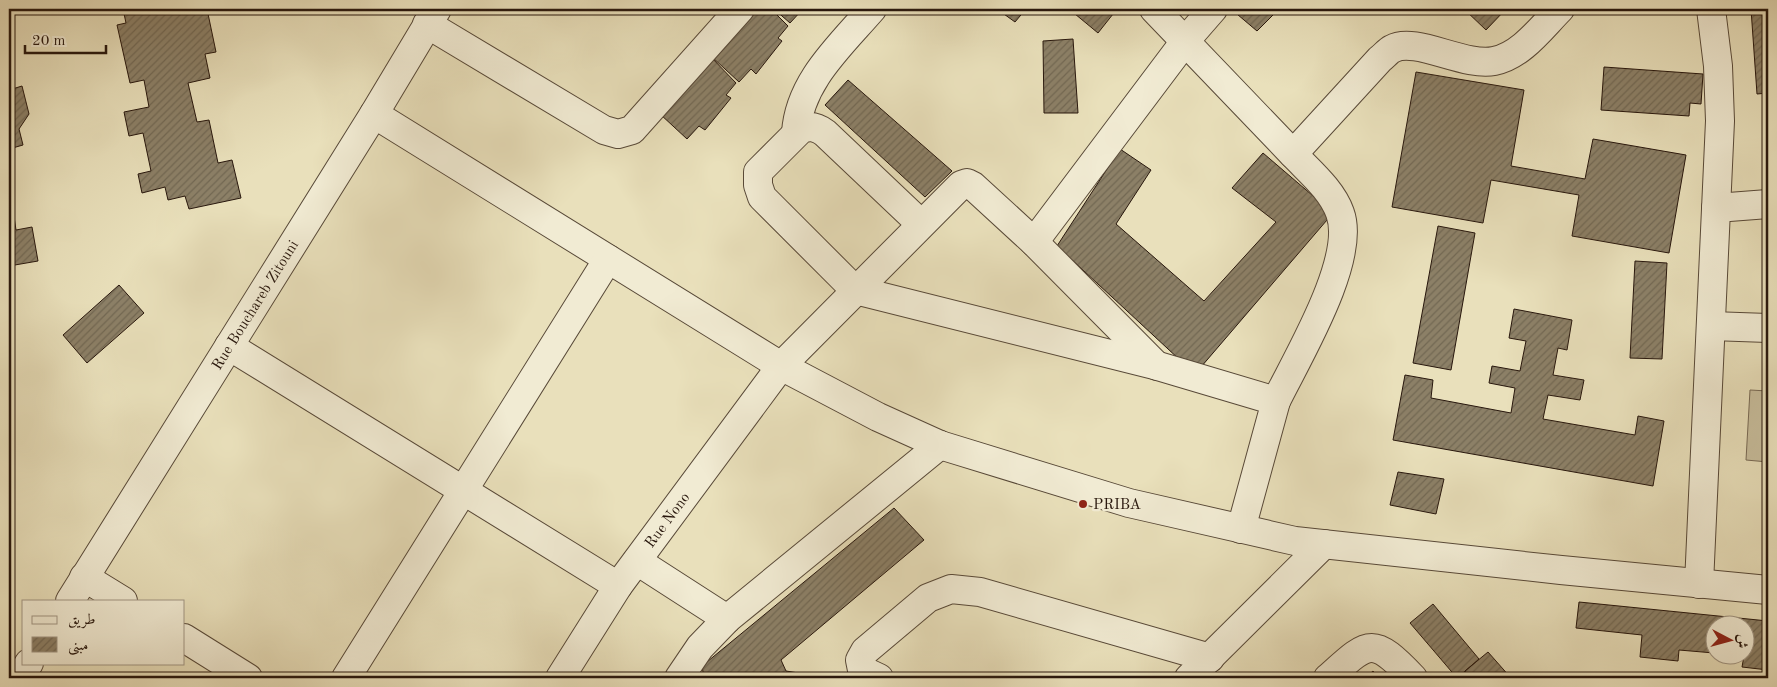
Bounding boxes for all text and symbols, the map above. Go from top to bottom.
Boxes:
scale bar [25,22,106,54]
text: 20 m [32,34,66,49]
street label: Rue Bouchareb Zitouni [210,238,302,373]
street label: Rue Nono [643,490,693,551]
marker: PRIBA [1077,498,1089,510]
place label: PRIBA [1093,498,1142,513]
legend [22,600,185,664]
text: طريق [68,613,95,629]
north arrow [1704,614,1754,664]
text: ش [1734,634,1750,649]
text: مبنى [68,639,88,656]

